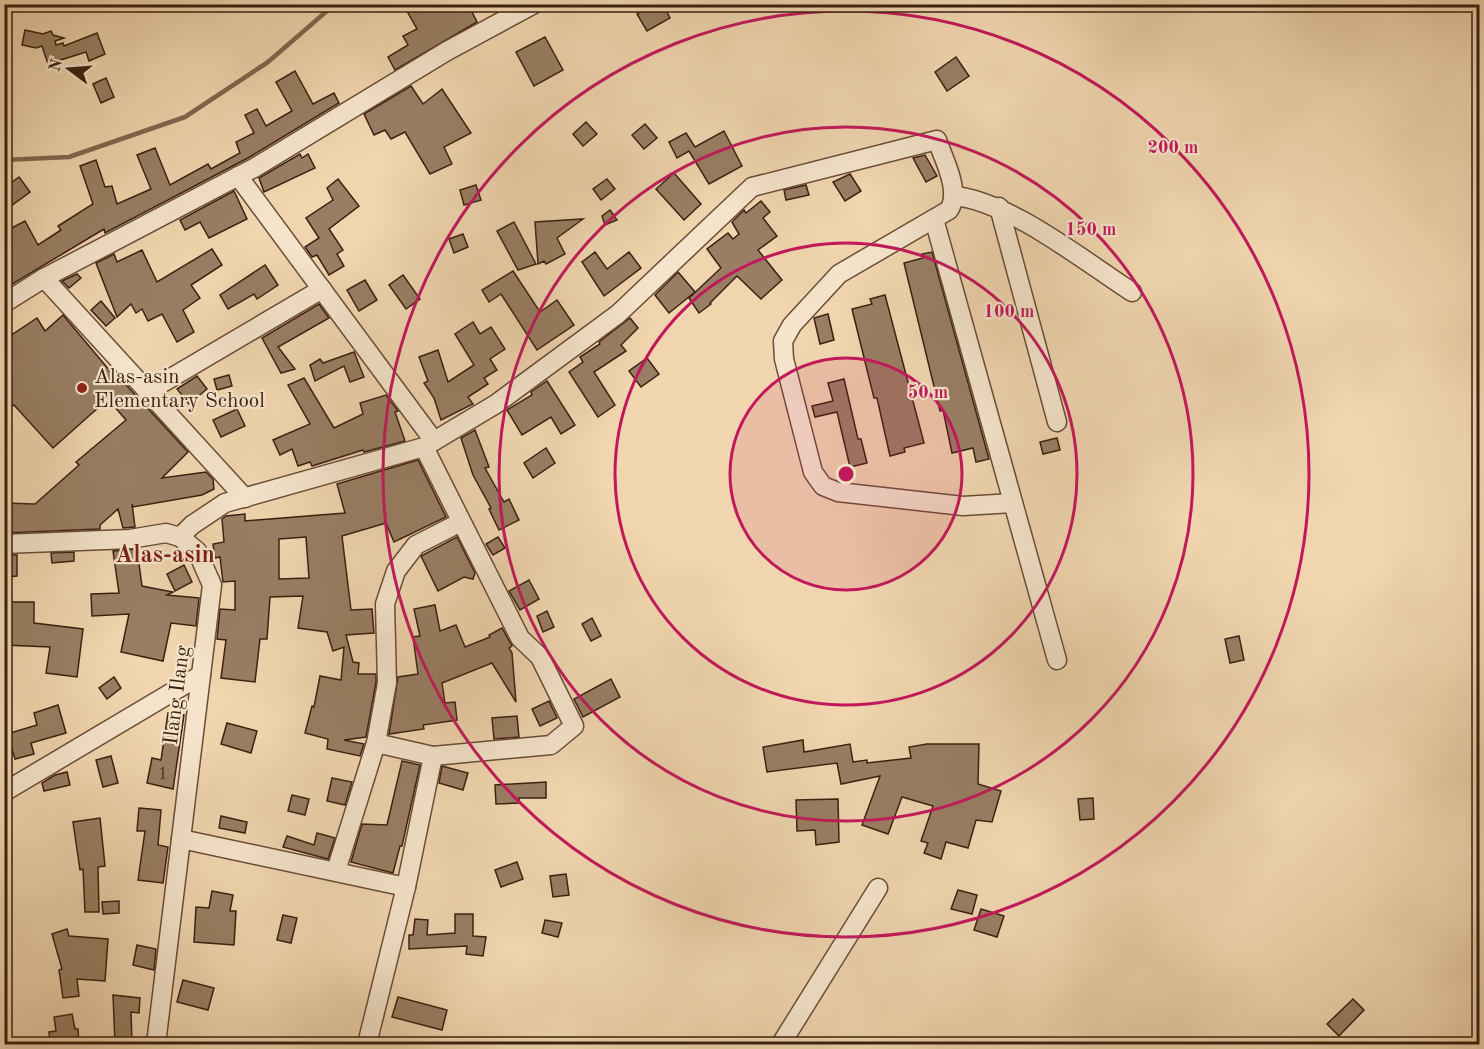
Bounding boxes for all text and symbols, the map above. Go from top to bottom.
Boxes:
north arrow [39,39,99,99]
text: N [47,57,66,74]
text: 200 m [1148,139,1198,157]
text: 150 m [1066,221,1116,239]
text: 100 m [984,303,1034,321]
place label: Alas-asin Elementary School [94,367,265,412]
marker: Alas-asin Elementary School [75,381,89,395]
text: 50 m [908,384,948,402]
centre of rings [836,464,856,484]
district label: Alas-asin [115,544,215,568]
street label: Ilang Ilang [161,644,194,746]
house number: 1 [158,765,168,783]

